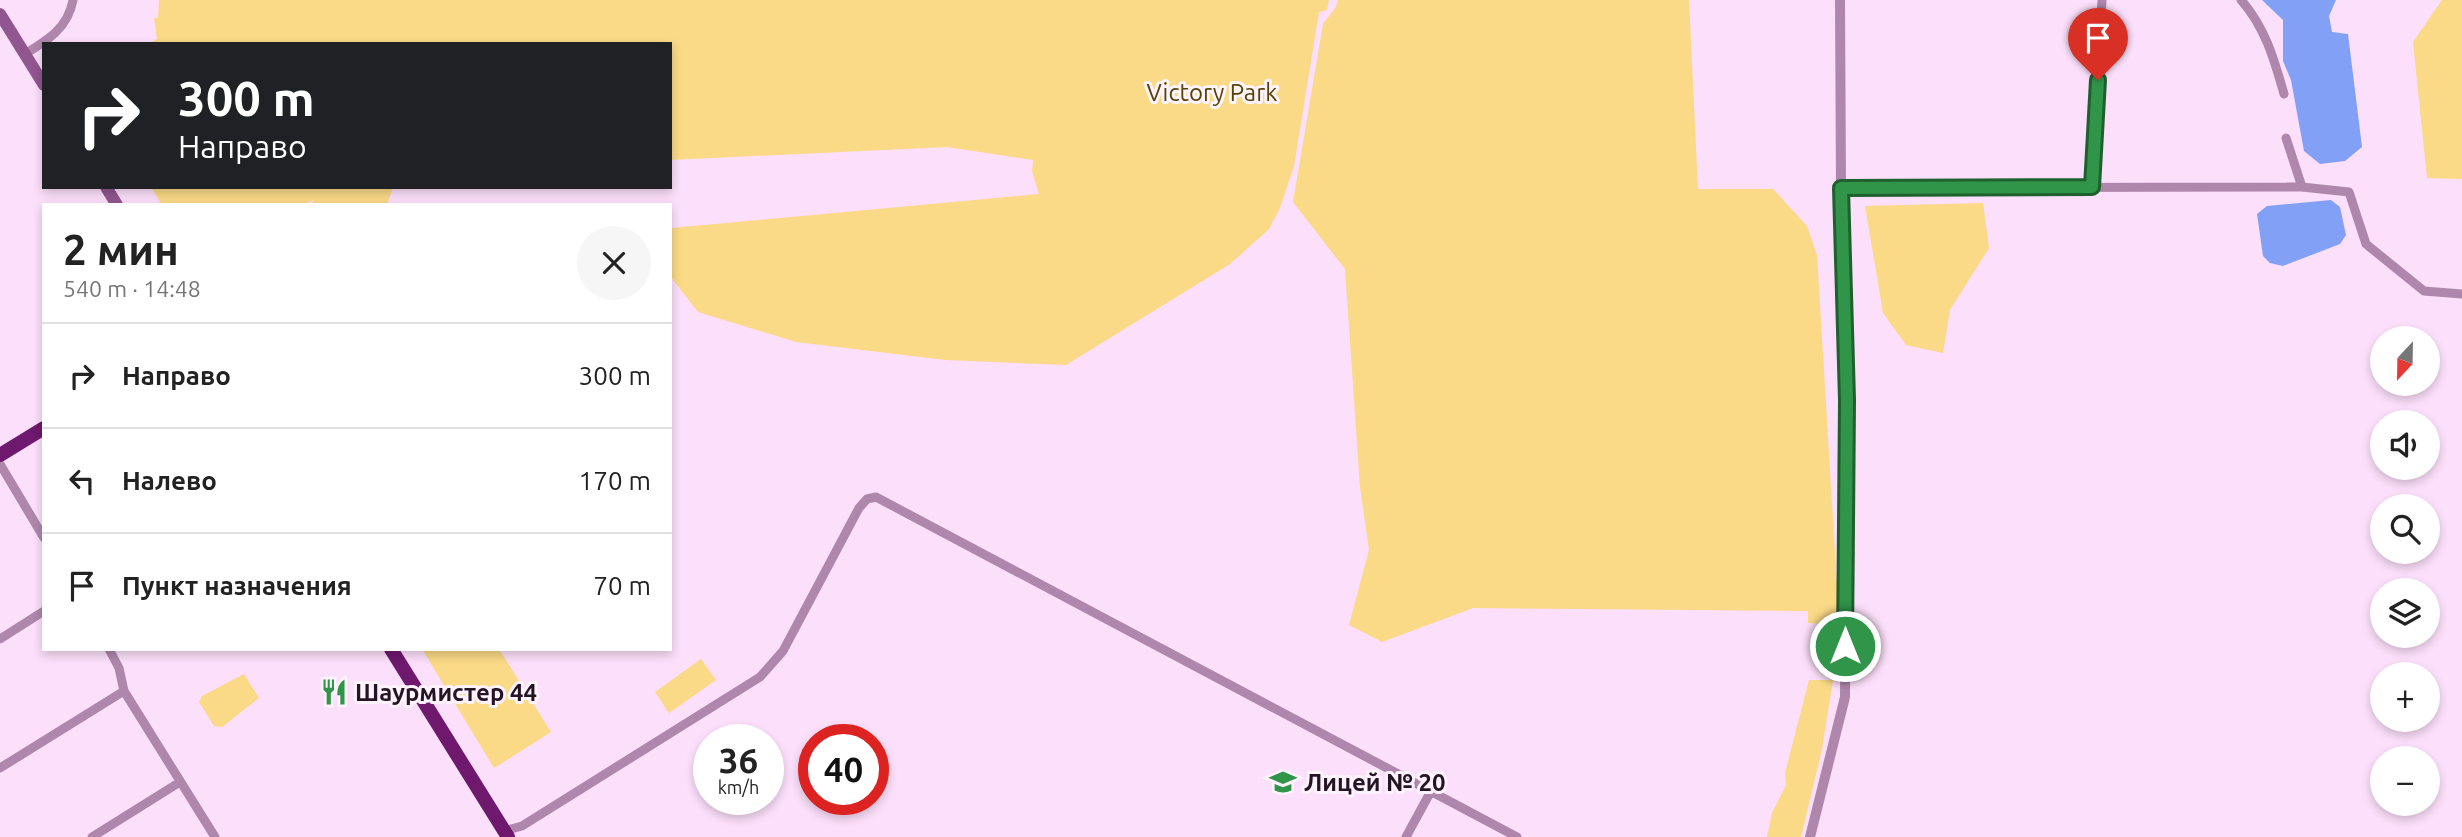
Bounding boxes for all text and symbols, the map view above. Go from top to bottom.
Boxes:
pin [2068,8,2128,80]
icon: arrive [2079,19,2117,57]
icon: right [63,70,154,161]
text: 300 m [178,70,315,125]
park label: Victory Park [1147,79,1277,106]
text: Направо [178,128,307,164]
text: 2 мин [63,226,179,273]
button: close [577,226,651,300]
text: 540 m · 14:48 [63,276,201,301]
north arrow [2370,326,2440,396]
map controls [2370,326,2440,816]
icon: right [63,357,101,395]
text: Направо [122,361,231,390]
text: 300 m [579,361,651,390]
button: sound [2370,410,2440,480]
icon: left [63,462,101,500]
text: Налево [122,466,217,495]
text: 170 m [579,466,651,495]
button: search [2370,494,2440,564]
icon: arrive [63,567,101,605]
text: Пункт назначения [122,571,352,600]
text: 70 m [593,571,651,600]
button: layers [2370,578,2440,648]
position arrow [1808,609,1882,683]
button: + [2370,662,2440,732]
restaurant icon: Шаурмистер 44 [319,677,349,707]
place label: Шаурмистер 44 [355,679,537,706]
speed limit sign: 40 [798,724,889,815]
text: 36 [719,740,758,780]
button: − [2370,746,2440,816]
school or university icon: Лицей № 20 [1268,767,1298,797]
place label: Лицей № 20 [1304,769,1446,796]
text: km/h [718,777,759,797]

